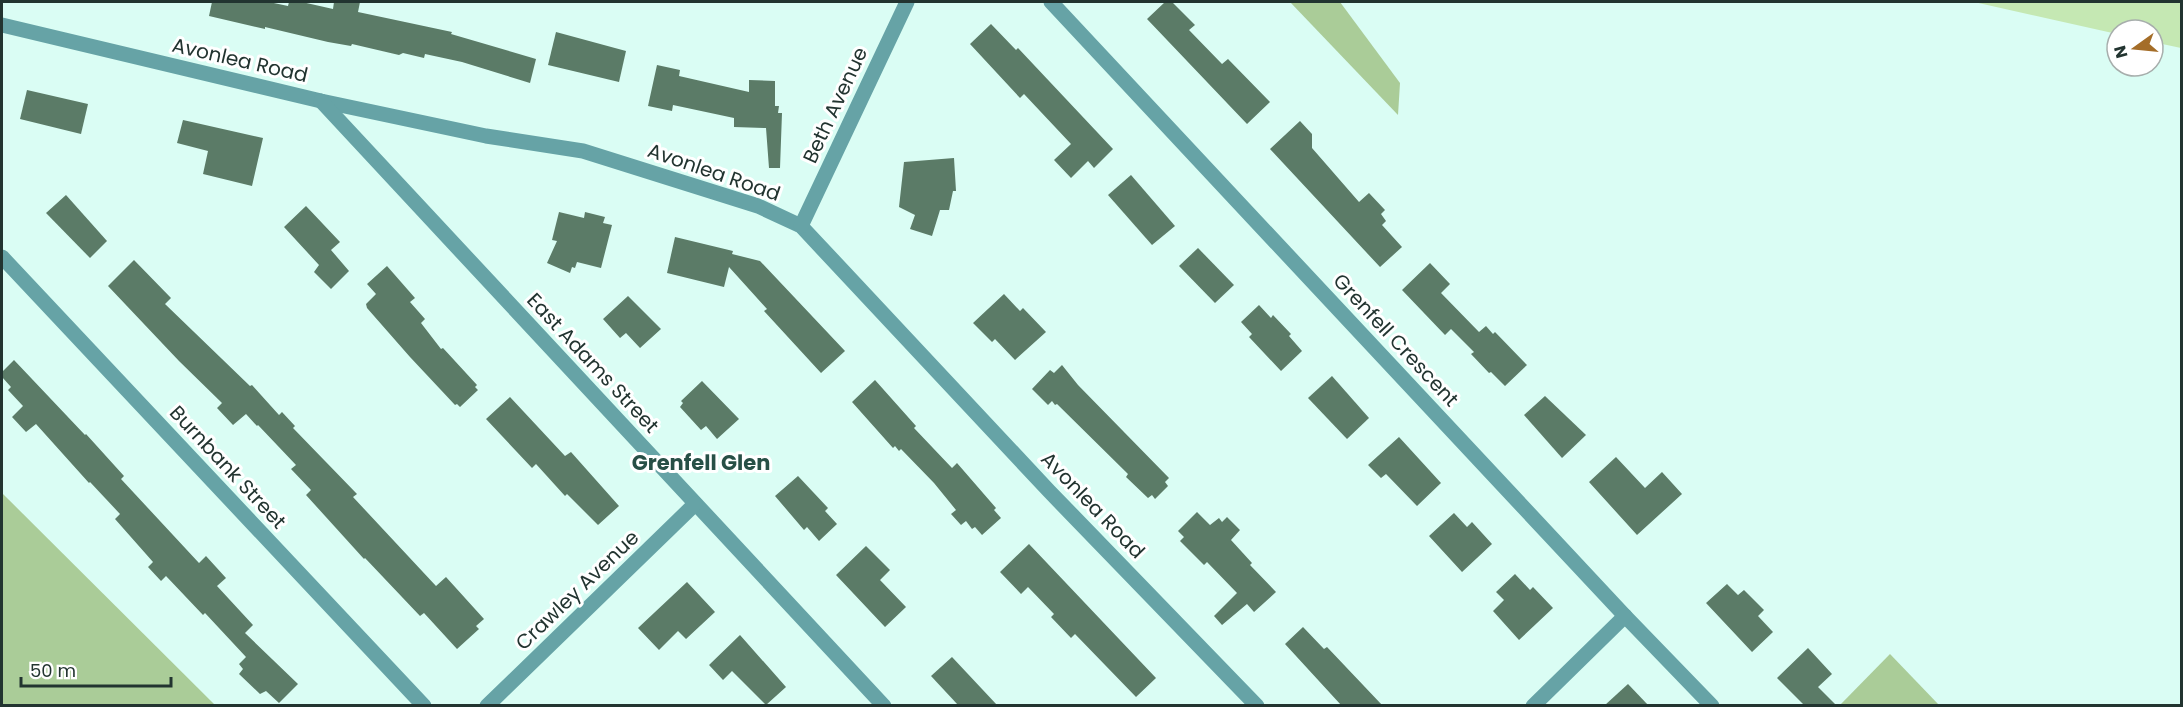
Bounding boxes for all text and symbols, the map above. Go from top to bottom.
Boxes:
north arrow [2105,18,2165,78]
street label: Avonlea Road [169,31,311,89]
street label: Beth Avenue [796,42,874,168]
text: N [2108,43,2134,61]
street label: Avonlea Road [644,136,784,208]
street label: Grenfell Crescent [1327,267,1465,413]
street label: East Adams Street [521,287,665,439]
street label: Burnbank Street [163,399,293,535]
street label: Avonlea Road [1035,445,1151,565]
district label: Grenfell Glen [632,448,770,477]
street label: Crawley Avenue [509,524,645,656]
scale bar [21,650,171,688]
text: 50 m [30,658,76,683]

